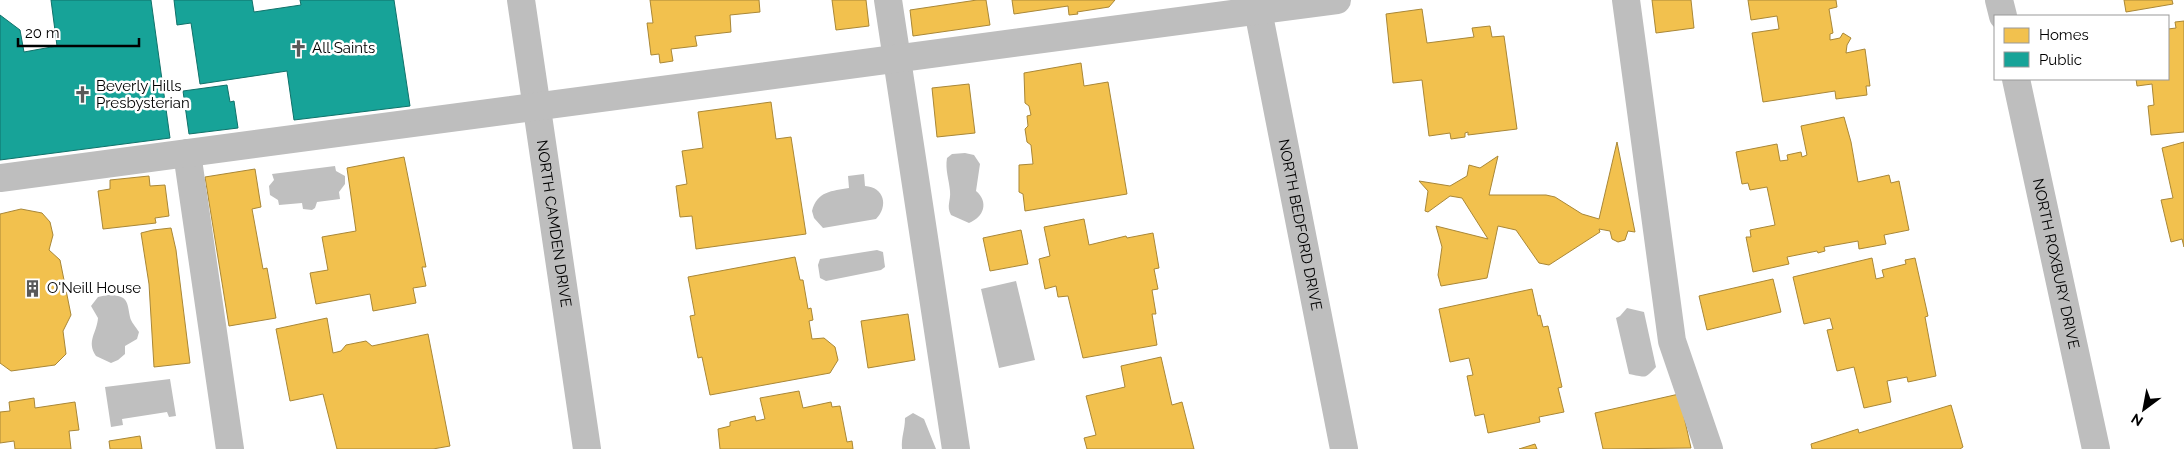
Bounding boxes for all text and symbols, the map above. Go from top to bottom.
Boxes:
scale bar [18,15,139,47]
legend [1994,15,2169,80]
text: 20 m [25,24,60,42]
text: Homes [2039,26,2089,44]
church icon: All Saints [288,38,308,58]
place label: All Saints [312,39,375,57]
text: Public [2039,51,2082,69]
place label: Beverly Hills Presbysterian [96,77,190,112]
church icon: Beverly Hills Presbysterian [72,85,92,105]
street label: NORTH BEDFORD DRIVE [1274,137,1326,312]
street label: NORTH CAMDEN DRIVE [533,139,575,308]
street label: NORTH ROXBURY DRIVE [2029,177,2083,351]
building icon: O'Neill House [23,278,43,298]
place label: O'Neill House [47,279,141,297]
north arrow [2119,384,2169,434]
text: N [2128,410,2146,430]

